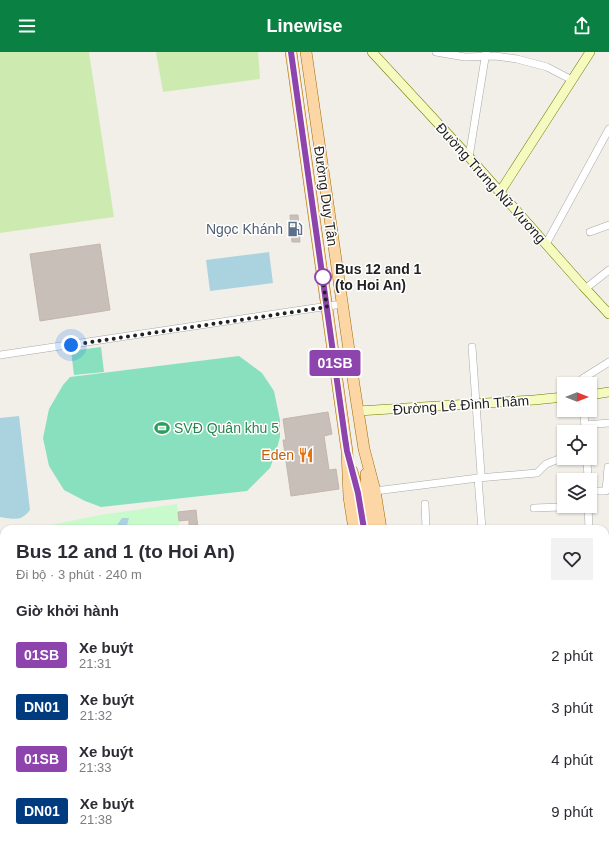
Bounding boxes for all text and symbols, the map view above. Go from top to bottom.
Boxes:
icon: menu [16,15,38,37]
icon: share [571,15,593,37]
text: Linewise [266,16,343,36]
street label: Đường Trưng Nữ Vương [433,120,549,246]
street label: Đường Duy Tân [311,145,341,247]
fuel station icon: Ngọc Khánh [286,220,304,238]
place label: Ngọc Khánh [206,221,283,237]
place label: Bus 12 and 1 (to Hoi An) [335,261,422,293]
marker: Bus 12 and 1 (to Hoi An) [314,268,332,286]
your location [61,335,81,355]
line badge: 01SB [307,350,363,376]
text: 01SB [317,355,353,371]
north arrow [557,377,597,417]
map controls [557,377,597,513]
street label: Đường Lê Đình Thâm [392,392,530,418]
sports icon: SVĐ Quân khu 5 [153,419,171,437]
place label: SVĐ Quân khu 5 [174,420,279,436]
button: locate [557,425,597,465]
restaurant icon: Eden [297,446,315,464]
place label: Eden [261,447,294,463]
button: layers [557,473,597,513]
button: heart [551,538,593,580]
text: Bus 12 and 1 (to Hoi An) [16,541,235,562]
text: Đi bộ · 3 phút · 240 m [16,567,142,582]
text: Giờ khởi hành [16,602,119,619]
text: Xe buýt [79,639,133,656]
text: 01SB [24,647,59,663]
text: 2 phút [551,647,593,664]
text: 21:31 [79,656,112,671]
text: Xe buýt [80,691,134,708]
text: DN01 [24,699,60,715]
text: 3 phút [551,699,593,716]
text: 21:32 [80,708,112,723]
text: Xe buýt [79,743,133,760]
text: 01SB [24,751,59,767]
text: 4 phút [551,751,593,768]
text: 21:33 [79,760,112,775]
text: Xe buýt [80,795,134,812]
text: DN01 [24,803,60,819]
text: 9 phút [551,803,593,820]
text: 21:38 [80,812,112,827]

